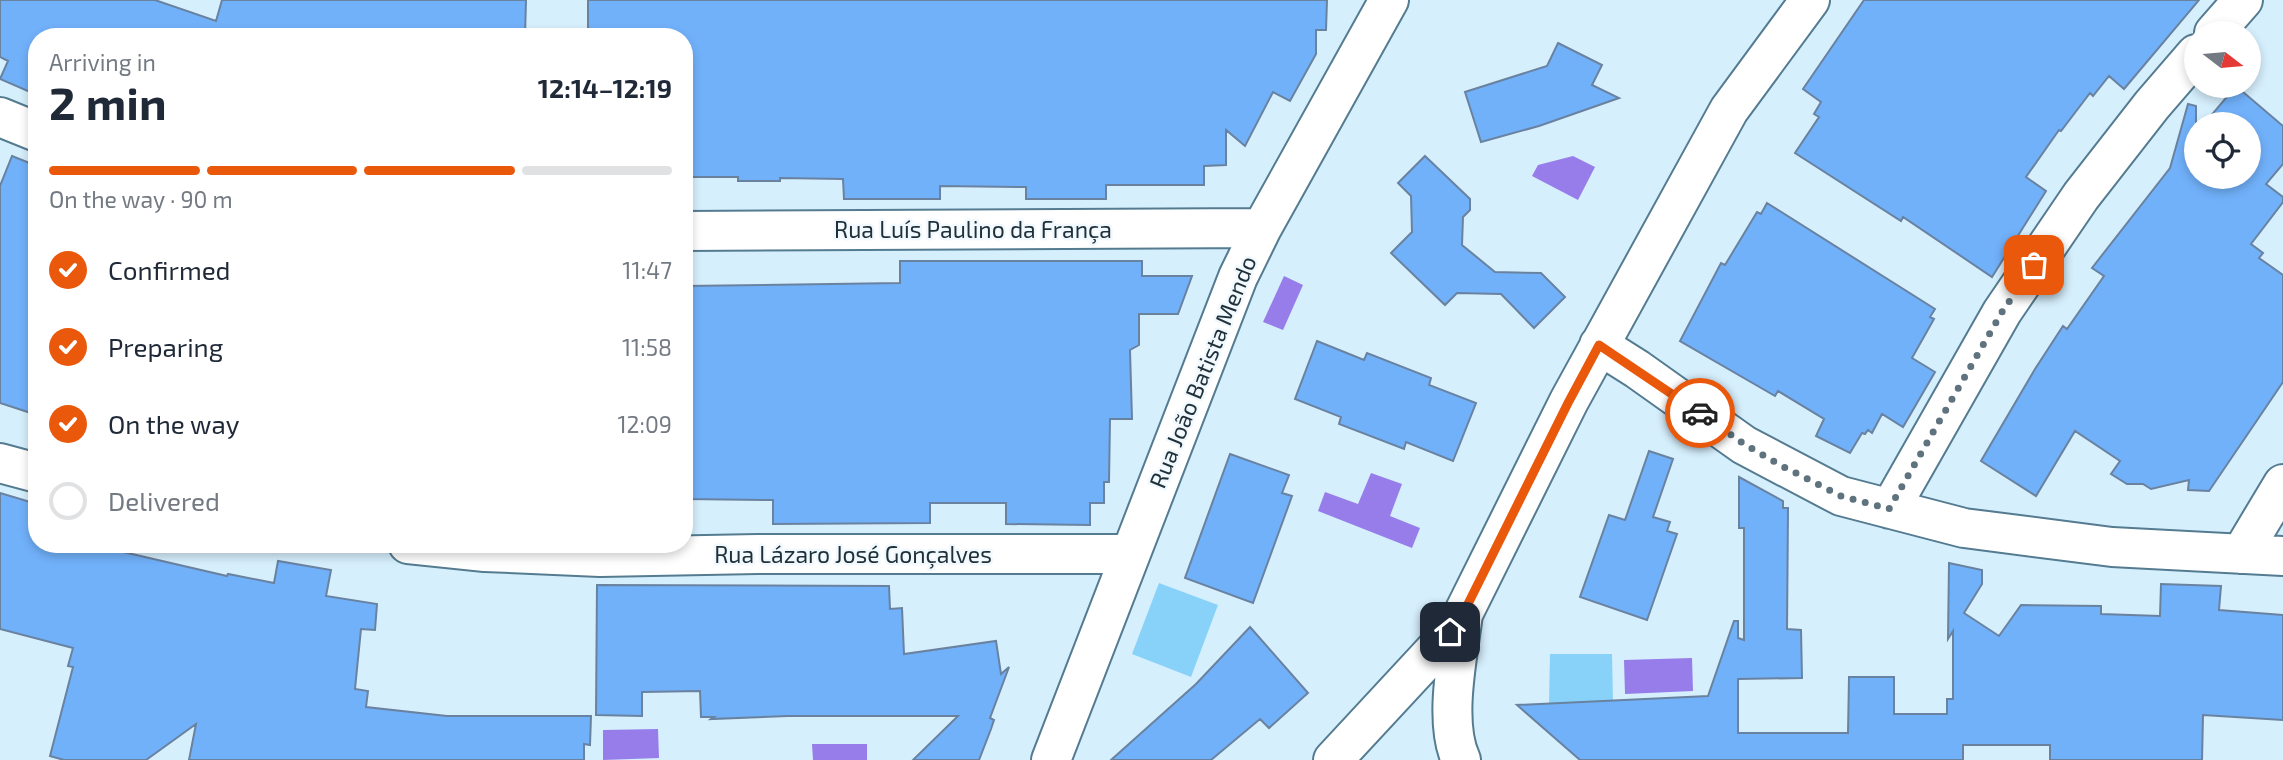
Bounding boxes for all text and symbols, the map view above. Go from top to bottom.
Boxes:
north arrow [2184,21,2261,98]
map controls [2184,21,2261,189]
text: Arriving in [49,48,156,76]
text: 12:14–12:19 [538,72,672,103]
text: 2 min [49,74,167,129]
button: locate [2184,112,2261,189]
text: On the way · 90 m [49,185,233,213]
street label: Rua Luís Paulino da França [834,215,1112,244]
pin [2004,235,2064,295]
icon: bag [2015,246,2053,284]
icon: check [49,251,87,289]
street label: Rua João Batista Mendo [1143,251,1262,492]
text: Confirmed [108,254,231,285]
text: 11:47 [622,256,672,284]
icon: check [49,328,87,366]
text: Preparing [108,331,223,362]
text: 11:58 [622,333,672,361]
courier [1665,378,1735,448]
icon: car [1681,394,1719,432]
icon: check [49,405,87,443]
text: On the way [108,408,239,439]
text: 12:09 [617,410,672,438]
text: Delivered [108,485,220,516]
street label: Rua Lázaro José Gonçalves [714,540,992,569]
pin [1420,602,1480,662]
icon: home [1431,613,1469,651]

